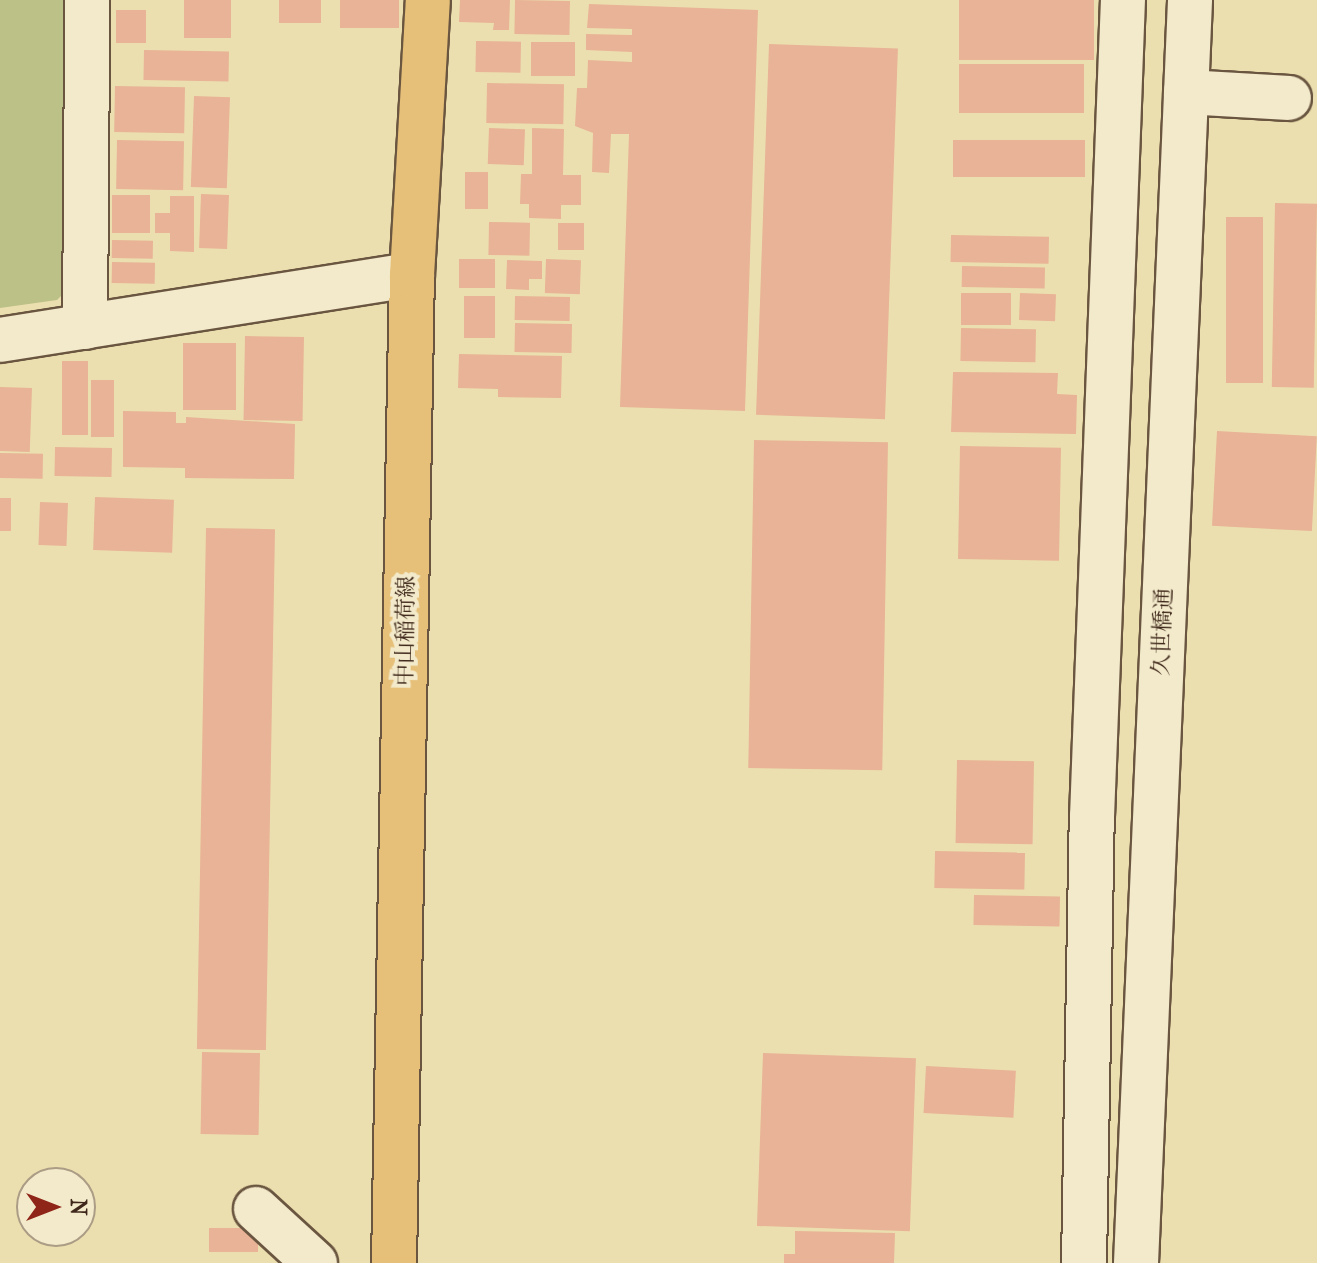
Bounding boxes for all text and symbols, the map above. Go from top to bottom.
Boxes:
street label: 中山稲荷線 [392,576,420,686]
street label: 久世橋通 [1148,588,1178,676]
north arrow [16,1167,96,1247]
text: N [65,1199,91,1215]

